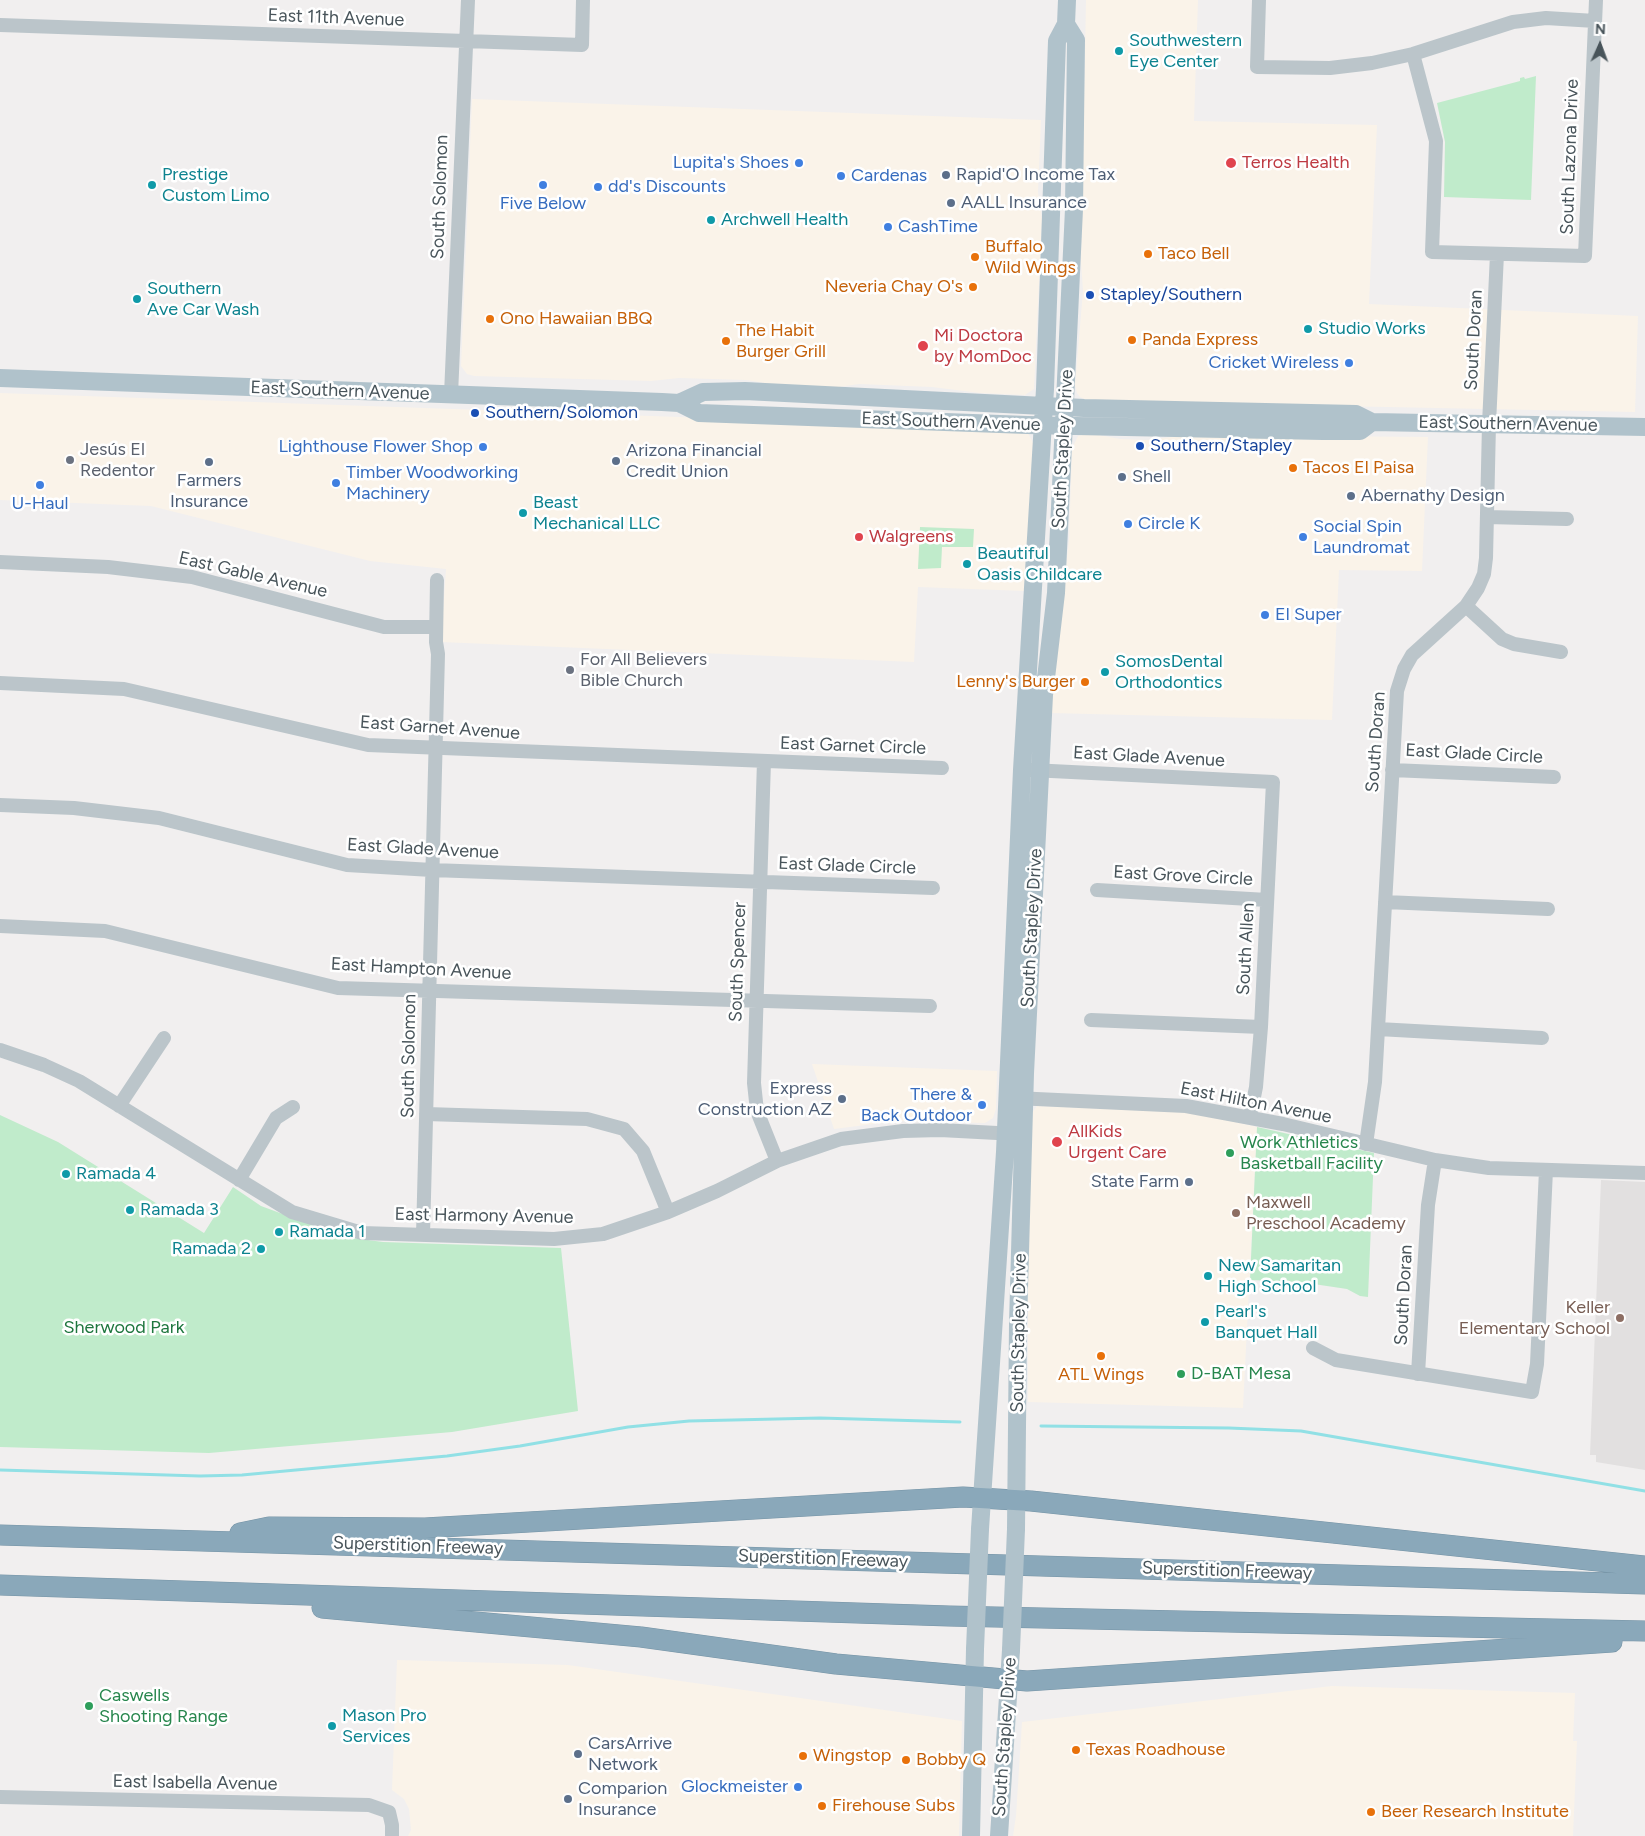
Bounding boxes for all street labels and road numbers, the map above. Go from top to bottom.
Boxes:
street label: East 11th Avenue [267,5,405,31]
street label: South Lazona Drive [1556,79,1584,235]
street label: South Solomon [427,134,453,260]
street label: South Doran [1461,289,1487,391]
street label: South Stapley Drive [1048,369,1078,529]
street label: East Southern Avenue [250,377,430,405]
street label: East Southern Avenue [861,408,1041,436]
street label: East Southern Avenue [1418,412,1598,436]
street label: East Gable Avenue [177,547,329,603]
street label: South Doran [1362,691,1390,793]
street label: East Garnet Avenue [359,712,521,744]
street label: East Garnet Circle [780,733,926,759]
street label: East Glade Circle [1405,740,1543,768]
street label: East Glade Avenue [1073,742,1225,772]
street label: East Glade Avenue [347,834,499,864]
street label: South Stapley Drive [1017,848,1047,1008]
street label: East Glade Circle [778,853,916,879]
street label: East Grove Circle [1113,862,1253,890]
street label: South Spencer [725,902,751,1022]
street label: South Allen [1233,902,1259,996]
street label: East Hampton Avenue [330,953,512,985]
street label: South Solomon [397,994,421,1118]
street label: East Hilton Avenue [1179,1078,1333,1128]
street label: East Harmony Avenue [394,1204,574,1228]
street label: South Doran [1391,1244,1417,1346]
street label: South Stapley Drive [1007,1253,1031,1413]
street label: Superstition Freeway [332,1532,504,1560]
street label: Superstition Freeway [737,1545,909,1573]
street label: Superstition Freeway [1141,1557,1313,1585]
street label: South Stapley Drive [989,1657,1021,1817]
street label: East Isabella Avenue [112,1771,278,1795]

